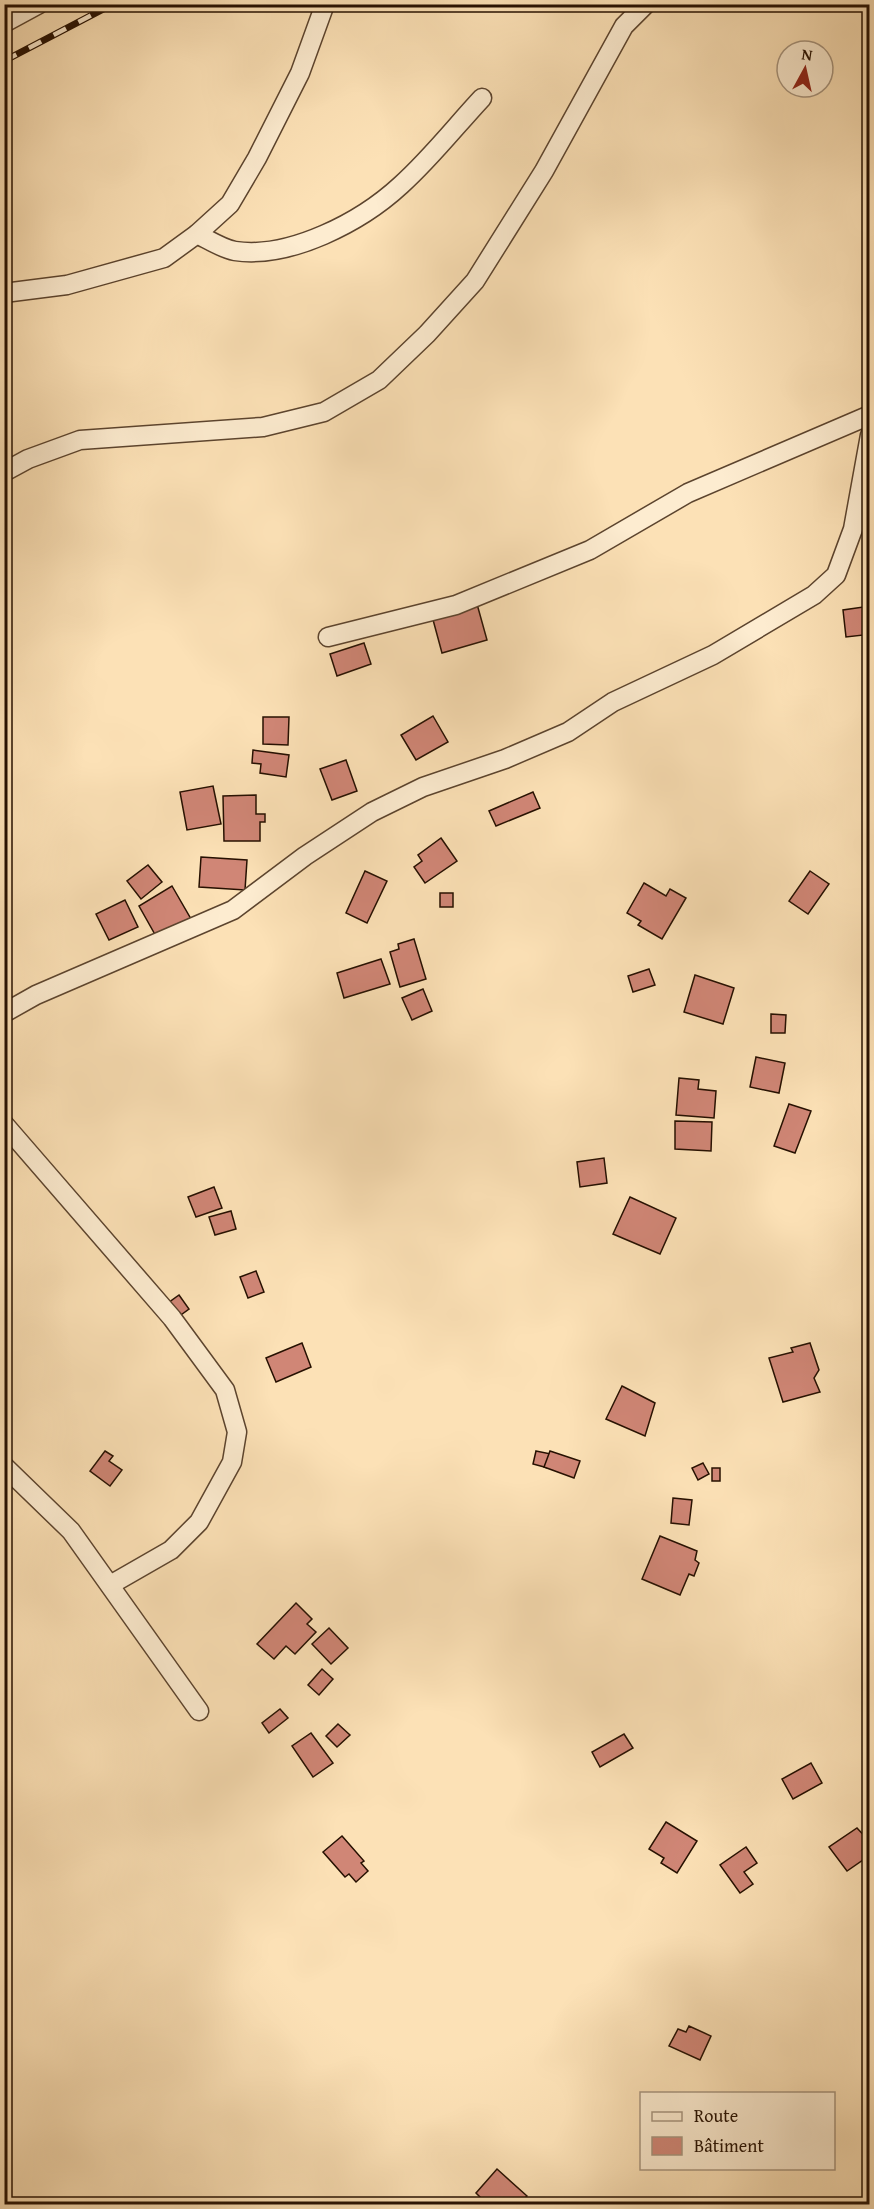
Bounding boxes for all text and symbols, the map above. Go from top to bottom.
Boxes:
north arrow [775,39,835,99]
text: N [800,42,814,67]
legend [640,2092,835,2170]
text: Route [694,2102,738,2129]
text: Bâtiment [694,2132,764,2159]

